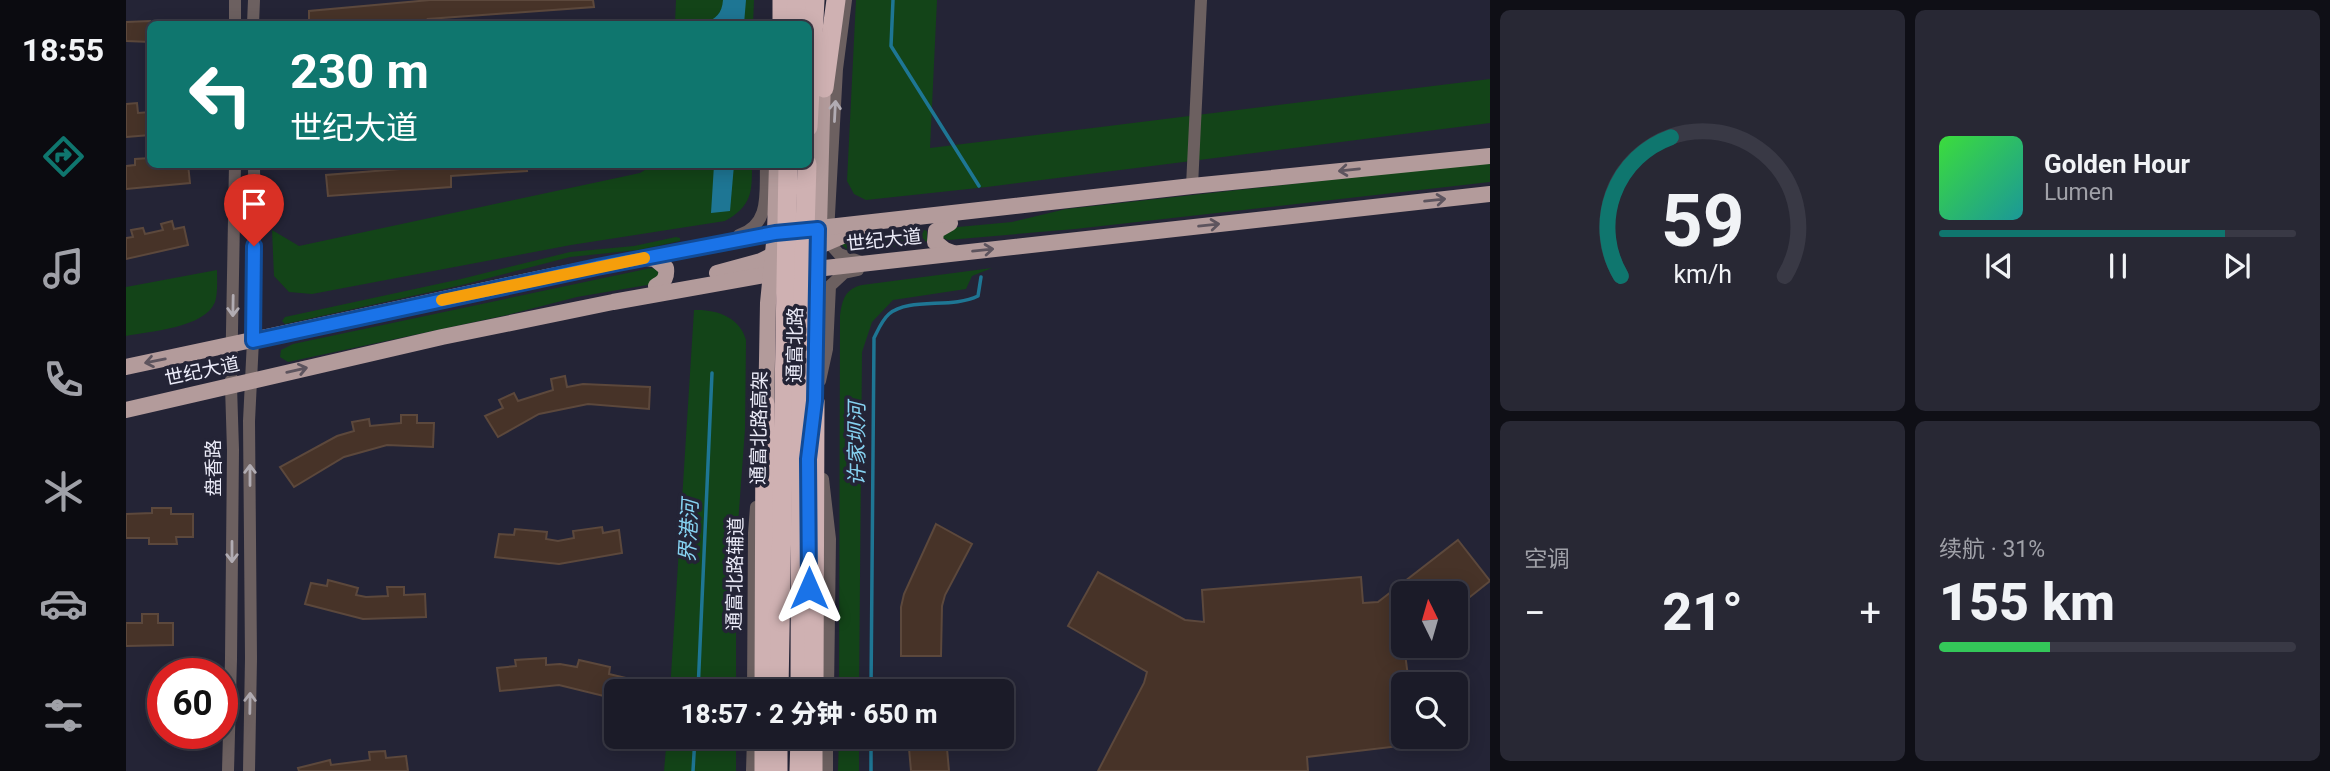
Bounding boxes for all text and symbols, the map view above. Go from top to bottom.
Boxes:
text: 18:55 [22,31,104,69]
text: 230 m [290,43,429,100]
icon: left [175,49,266,140]
one-way arrow [829,100,842,123]
text: 世纪大道 [290,109,418,147]
icon: directions [39,132,88,181]
text: Golden Hour [2044,149,2190,179]
one-way arrow [1338,164,1361,177]
pin [224,174,284,246]
text: 59 [1661,179,1744,265]
text: Lumen [2044,179,2114,206]
icon: arrive [235,185,273,223]
one-way arrow [1424,193,1446,206]
one-way arrow [1198,218,1220,231]
street label: 世纪大道 [845,225,923,255]
one-way arrow [971,243,994,256]
icon: music [39,244,88,293]
icon: previous [1980,247,2018,285]
icon: pause [2099,247,2137,285]
icon: next [2218,247,2256,285]
text: km/h [1673,260,1732,289]
one-way arrow [227,294,240,317]
street label: 通富北路 [783,307,807,383]
street label: 世纪大道 [162,352,242,390]
icon: phone [39,355,88,404]
one-way arrow [144,355,167,369]
one-way arrow [285,363,308,376]
street label: 通富北路高架 [747,371,771,485]
water label: 许家坝河 [845,398,869,486]
street label: 盘香路 [202,439,225,497]
one-way arrow [243,464,257,487]
icon: climate [39,467,88,516]
water label: 界港河 [675,495,703,563]
street label: 通富北路辅道 [723,517,747,631]
text: 续航 · 31% [1939,536,2045,563]
one-way arrow [225,540,239,563]
text: 空调 [1524,546,1570,573]
position arrow [772,551,846,625]
text: 155 km [1939,572,2115,633]
icon: car [39,579,88,628]
north arrow [1391,581,1468,658]
map controls [1391,581,1468,749]
text: 21° [1662,582,1743,643]
text: − [1524,591,1546,635]
text: + [1859,591,1881,635]
speed limit sign: 60 [147,658,238,749]
button: search [1391,672,1468,749]
icon: filters [39,691,88,740]
one-way arrow [244,692,257,715]
text: 18:57 · 2 分钟 · 650 m [680,699,938,729]

